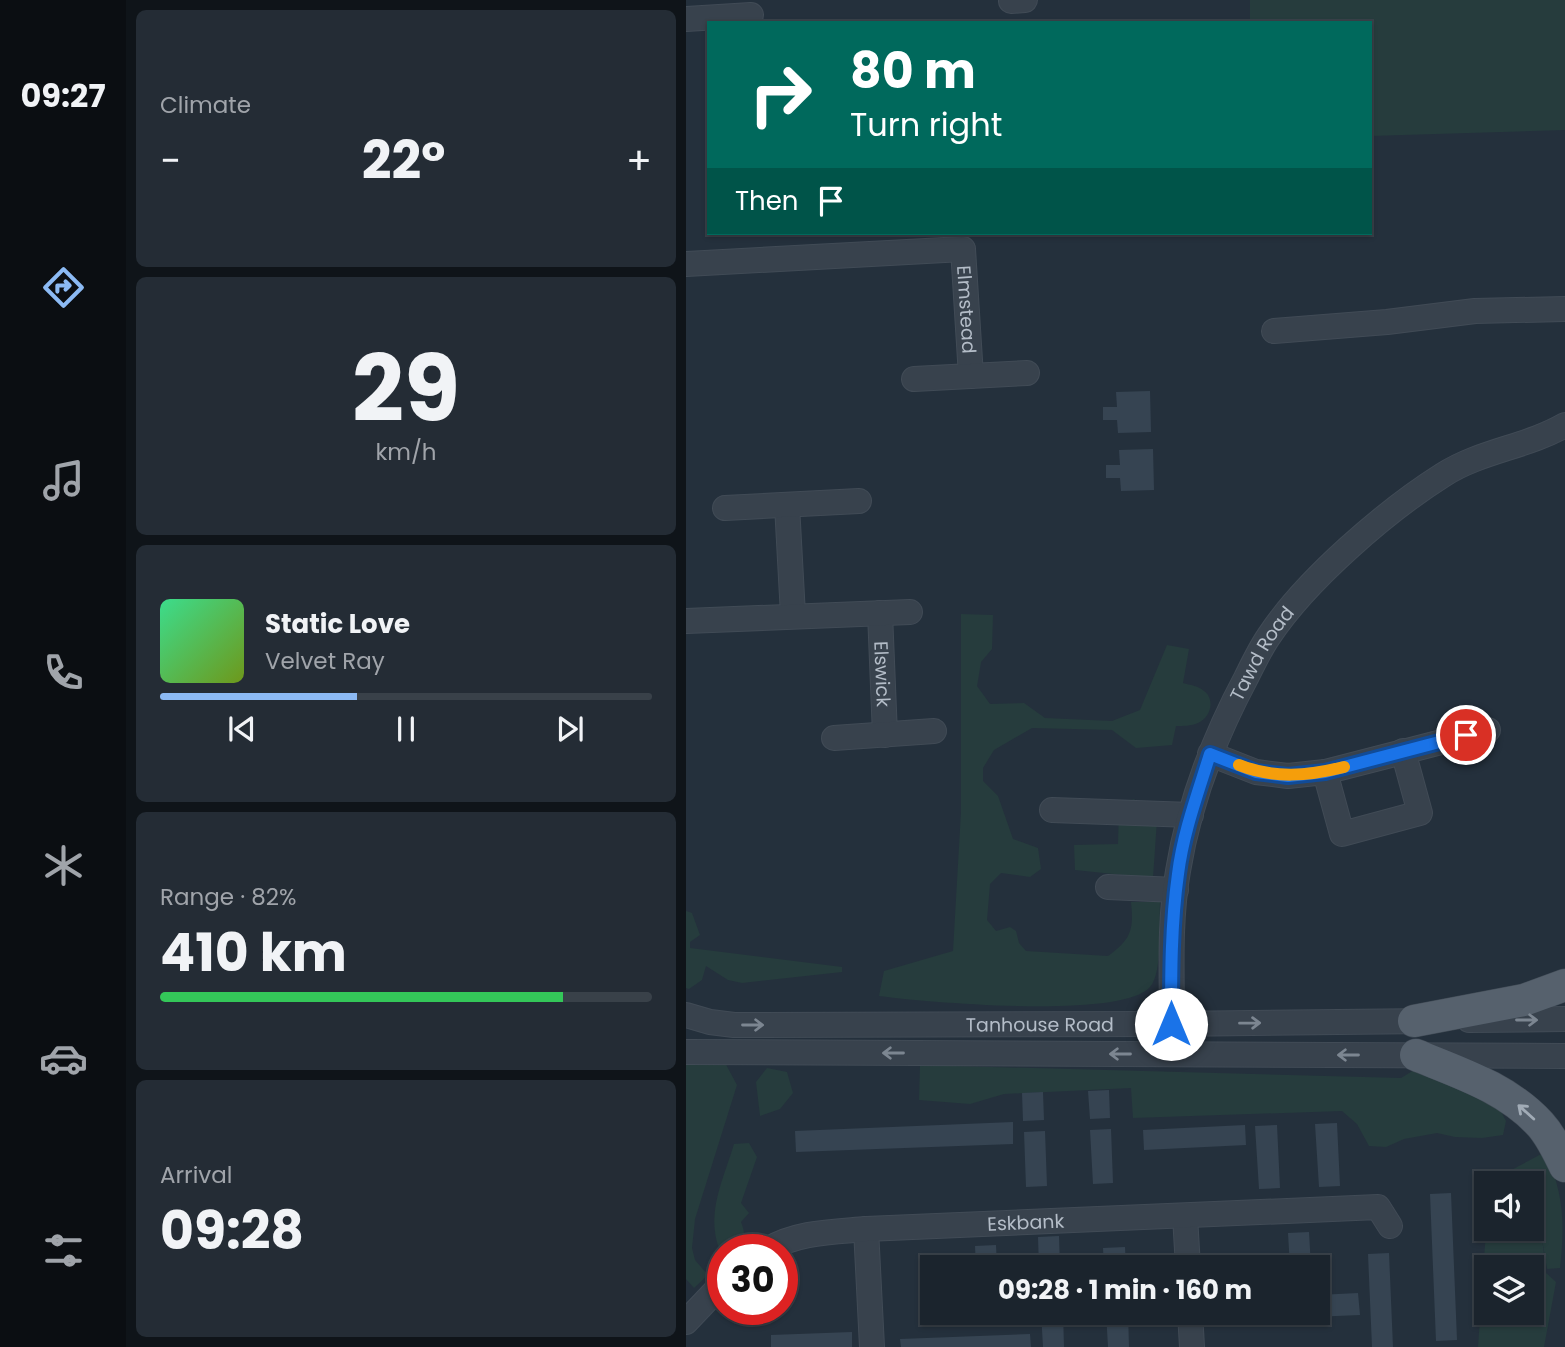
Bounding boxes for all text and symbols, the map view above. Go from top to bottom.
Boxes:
text: 80 m [850,37,976,105]
icon: right [735,49,826,140]
text: 09:27 [20,73,106,118]
text: Climate [160,89,251,121]
text: Turn right [850,102,1002,147]
text: 22° [362,124,445,197]
text: − [160,134,181,187]
text: + [626,134,652,187]
icon: arrive [812,182,850,220]
text: Then [735,183,798,219]
icon: directions [39,263,88,312]
street label: Elmstead [950,265,983,354]
text: 29 [352,325,460,453]
text: km/h [375,436,437,468]
icon: music [39,456,88,505]
street label: Tawd Road [1223,600,1300,706]
text: Static Love [265,606,410,642]
street label: Elswick [867,640,897,708]
text: Velvet Ray [265,645,385,677]
icon: phone [39,648,88,697]
pin [1436,705,1496,765]
icon: previous [223,710,261,748]
icon: pause [387,710,425,748]
icon: next [551,710,589,748]
icon: arrive [1447,716,1485,754]
icon: climate [39,841,88,890]
text: Range · 82% [160,881,296,913]
text: 410 km [160,916,347,989]
position arrow [1134,987,1208,1061]
street label: Tanhouse Road [966,1011,1114,1038]
one-way arrow [1515,1013,1538,1027]
one-way arrow [1238,1016,1261,1030]
one-way arrow [741,1018,764,1032]
icon: car [39,1034,88,1083]
one-way arrow [881,1046,904,1060]
one-way arrow [1109,1047,1132,1061]
one-way arrow [1336,1048,1359,1062]
one-way arrow [1518,1103,1535,1120]
text: Arrival [160,1159,232,1191]
map controls [1474,1171,1544,1325]
button: sound [1474,1171,1544,1241]
text: 09:28 [160,1194,304,1267]
street label: Eskbank [987,1207,1065,1238]
icon: filters [39,1226,88,1275]
speed limit sign: 30 [707,1234,798,1325]
button: layers [1474,1255,1544,1325]
text: 09:28 · 1 min · 160 m [998,1272,1252,1308]

